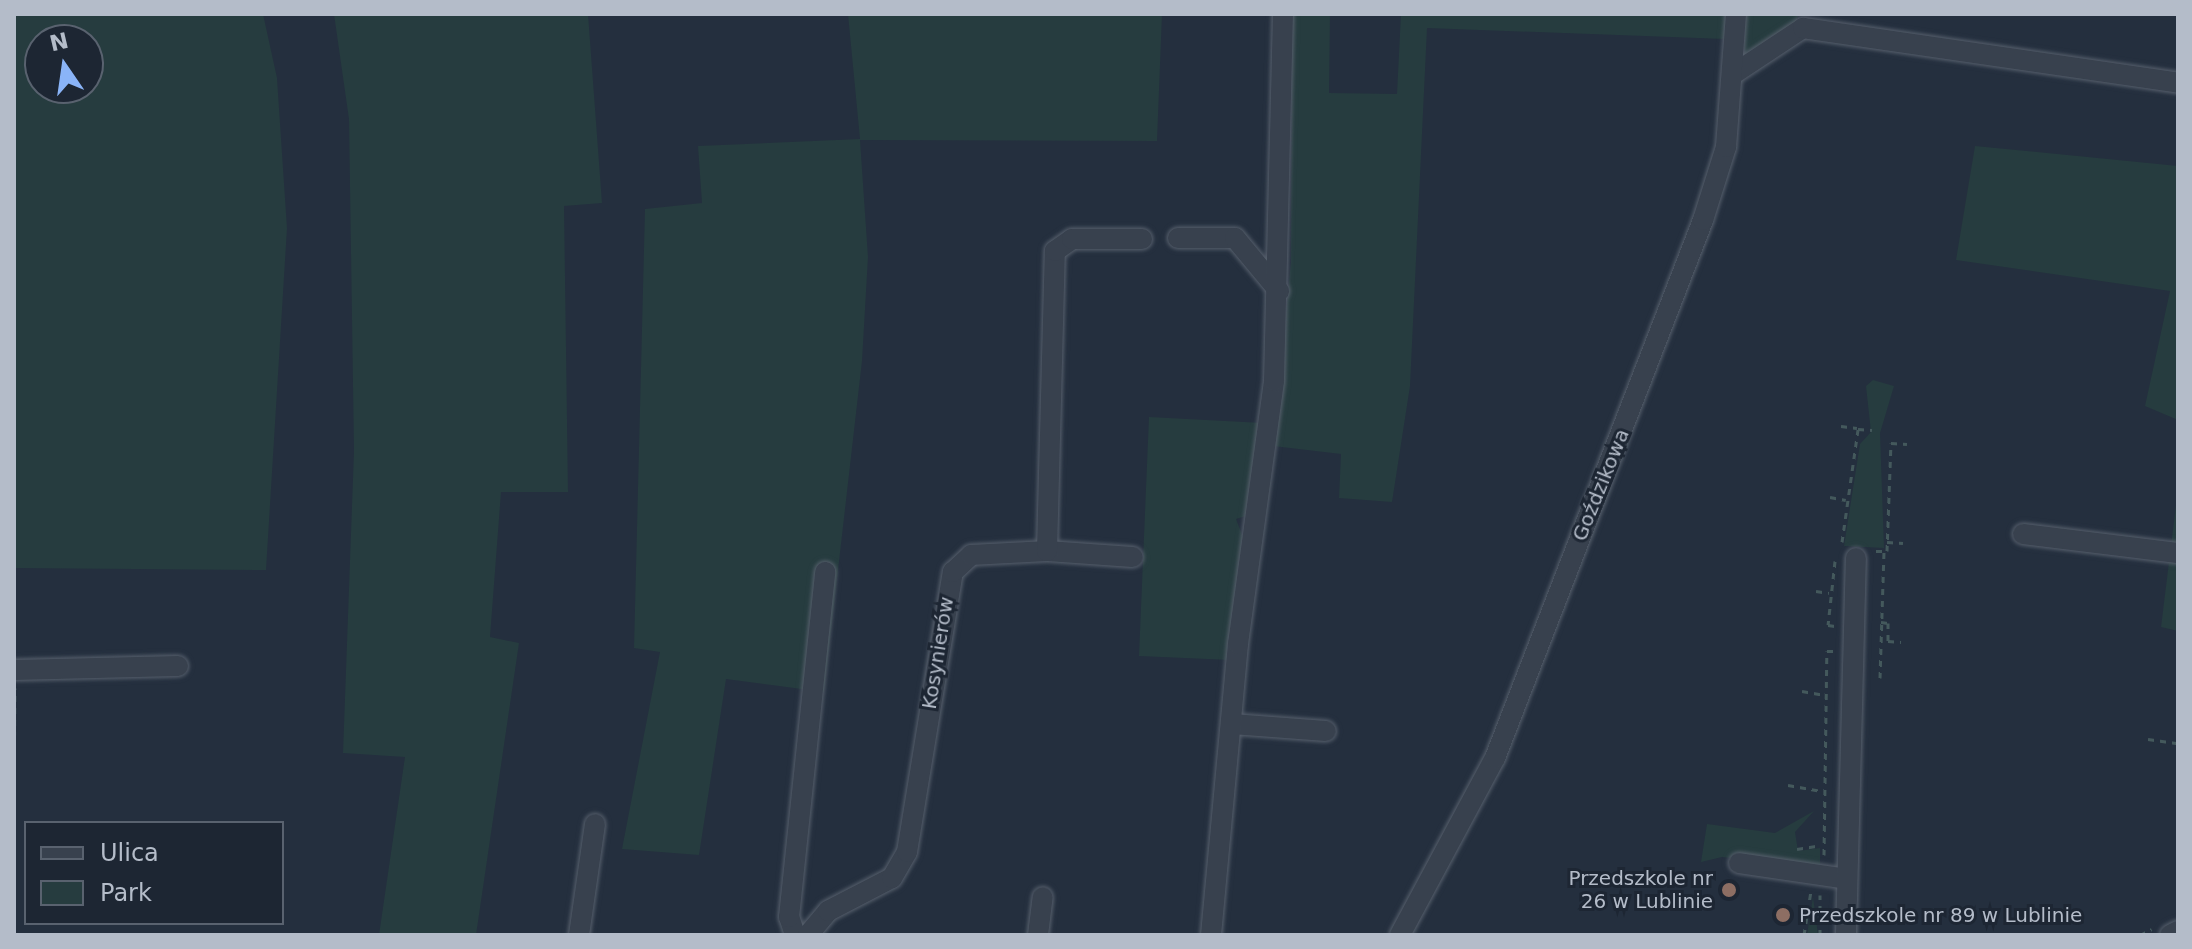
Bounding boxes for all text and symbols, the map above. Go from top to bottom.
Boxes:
north arrow [24,24,104,104]
text: N [47,28,71,56]
street label: Goździkowa [1568,425,1634,545]
street label: Kosynierów [917,595,959,711]
legend [24,821,284,925]
text: Ulica [100,839,159,867]
place label: Przedszkole nr 26 w Lublinie [1568,866,1713,913]
text: Park [100,879,152,907]
marker: Przedszkole nr 26 w Lublinie [1720,881,1738,899]
place label: Przedszkole nr 89 w Lublinie [1799,903,2082,927]
marker: Przedszkole nr 89 w Lublinie [1774,906,1792,924]

